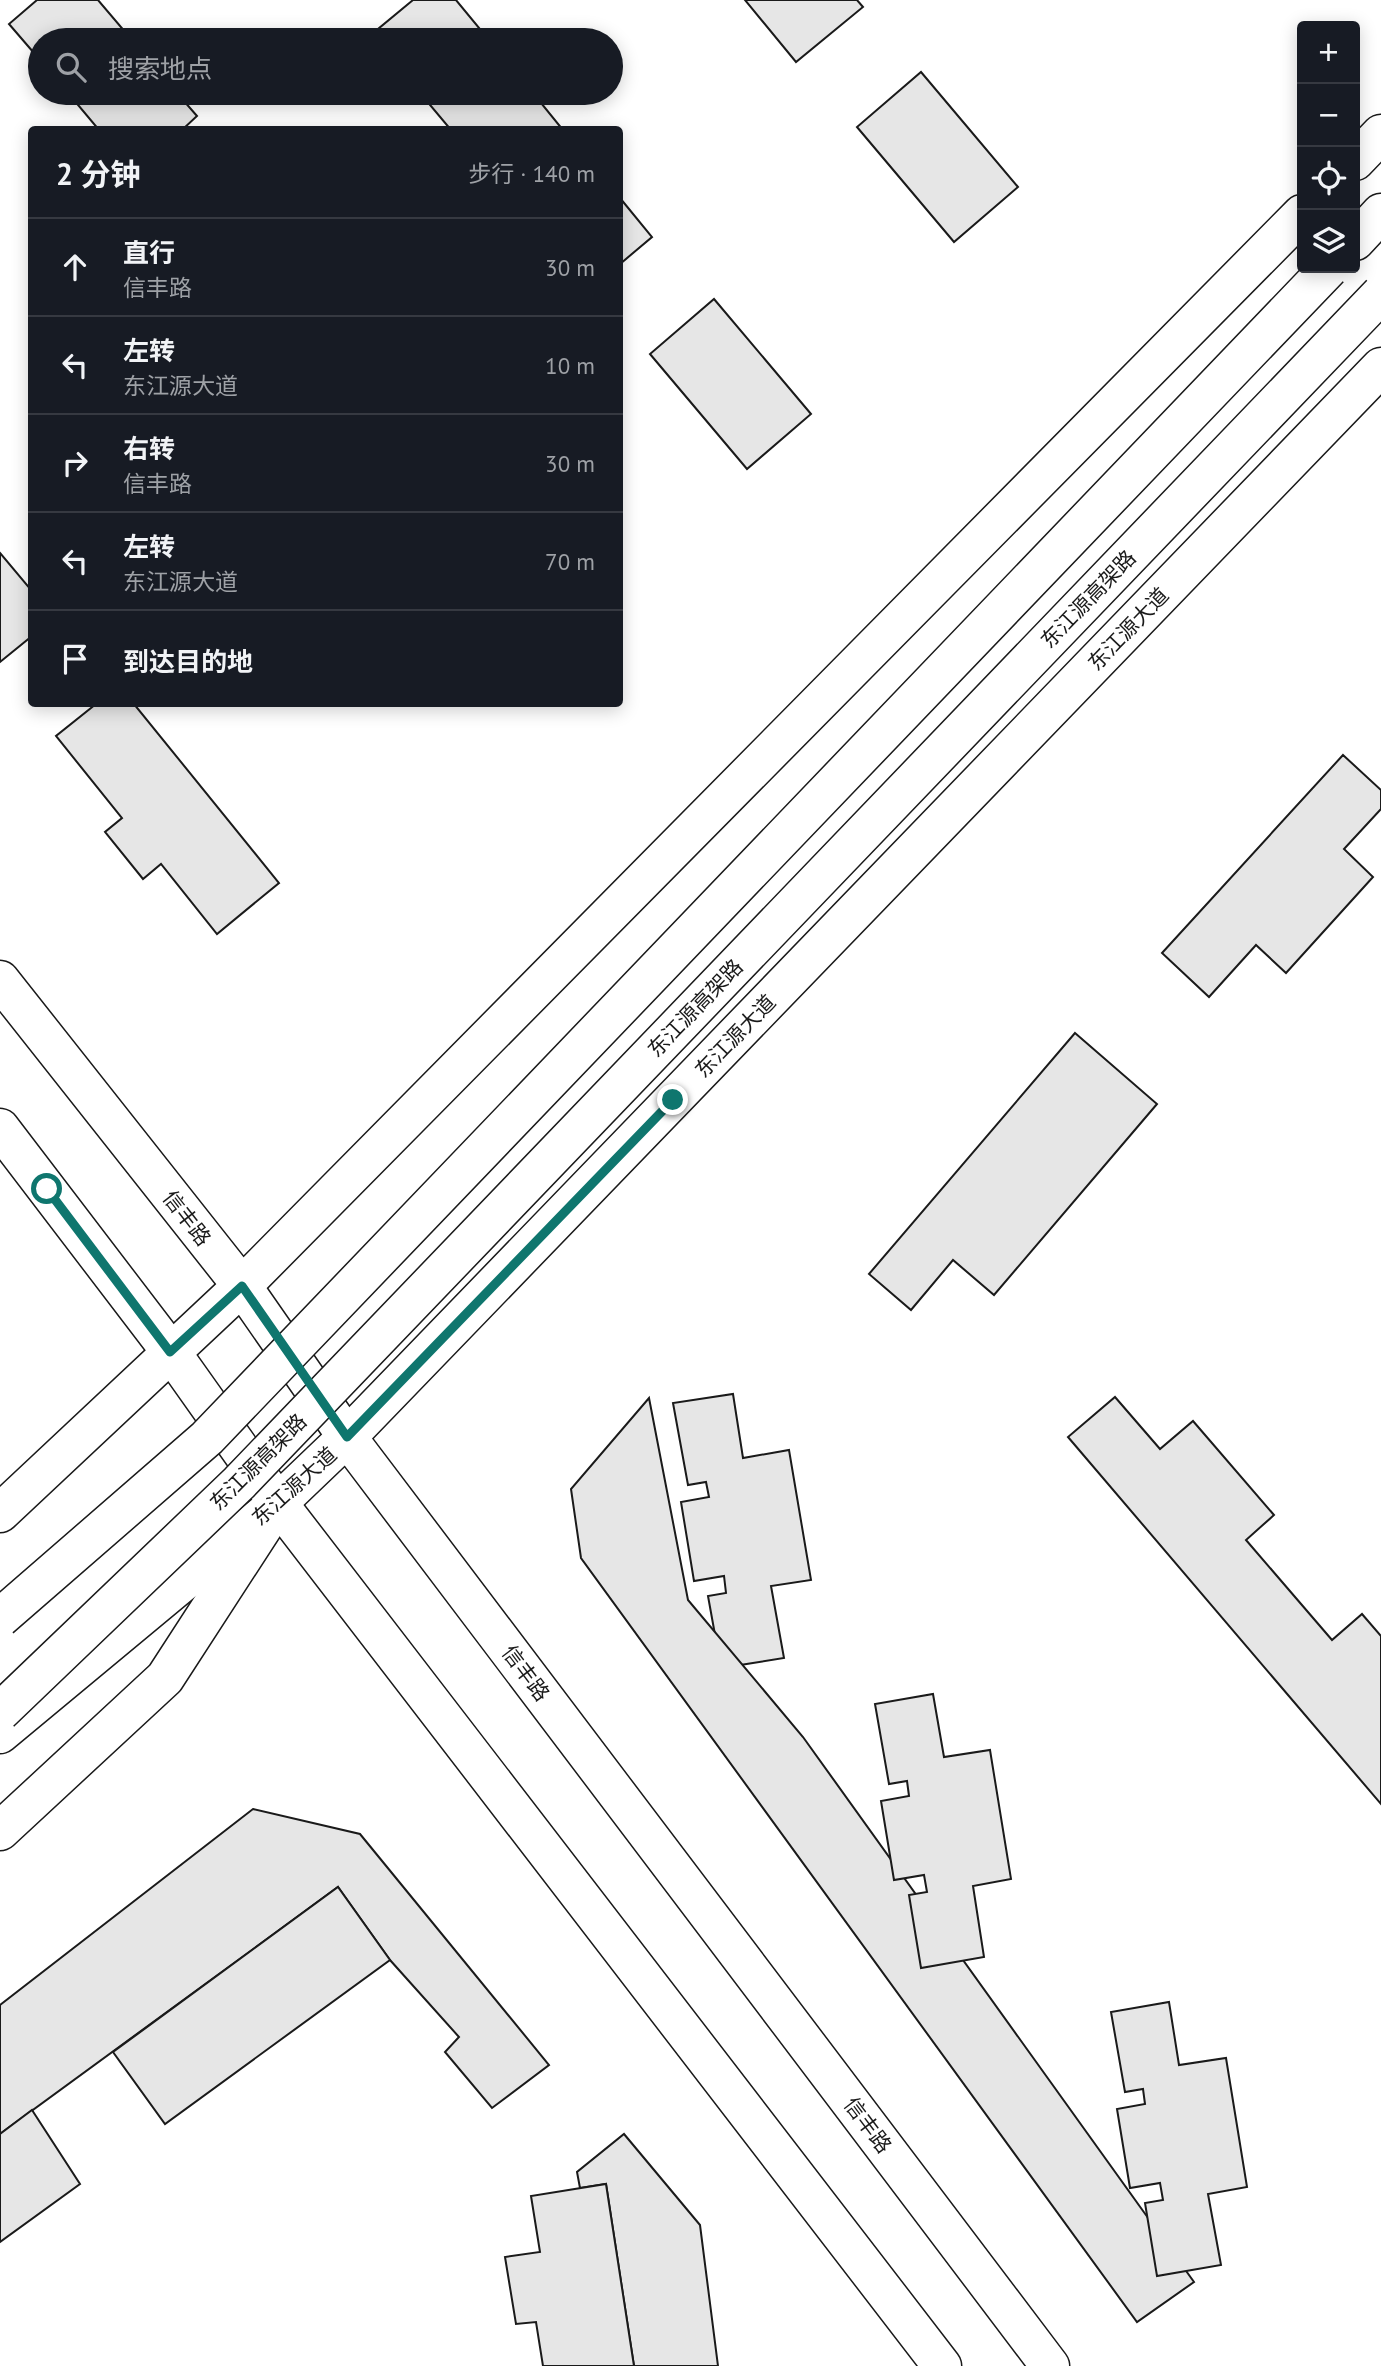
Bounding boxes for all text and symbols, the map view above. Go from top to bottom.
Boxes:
map controls [1297,21,1360,273]
button: + [1297,21,1360,84]
search box [28,28,623,105]
icon: search [52,48,90,86]
text: 搜索地点 [108,52,212,85]
button: − [1297,84,1360,147]
button: locate [1297,147,1360,210]
text: 2 分钟 [56,154,141,193]
text: 步行 · 140 m [468,159,595,188]
button: layers [1297,210,1360,273]
text: 直行 [123,236,175,269]
icon: ahead [56,248,94,286]
text: 30 m [545,253,595,282]
text: 信丰路 [123,273,192,302]
text: 左转 [123,334,175,367]
icon: left [56,346,94,384]
text: 10 m [545,351,595,380]
text: 东江源大道 [123,371,238,400]
text: 右转 [123,432,175,465]
icon: right [56,444,94,482]
text: 30 m [545,449,595,478]
text: 信丰路 [123,469,192,498]
text: 左转 [123,530,175,563]
icon: left [56,542,94,580]
street label: 东江源高架路 [1035,544,1141,654]
text: 70 m [545,547,595,576]
text: 东江源大道 [123,567,238,596]
street label: 东江源大道 [1082,582,1174,676]
icon: arrive [56,640,94,678]
text: 到达目的地 [123,645,253,678]
street label: 东江源高架路 [642,953,748,1063]
street label: 东江源大道 [689,989,781,1083]
route end [657,1084,688,1115]
route start [31,1173,62,1204]
street label: 信丰路 [157,1185,217,1251]
street label: 东江源高架路 [204,1408,312,1516]
street label: 东江源大道 [246,1441,342,1531]
street label: 信丰路 [496,1640,556,1706]
street label: 信丰路 [838,2092,898,2158]

